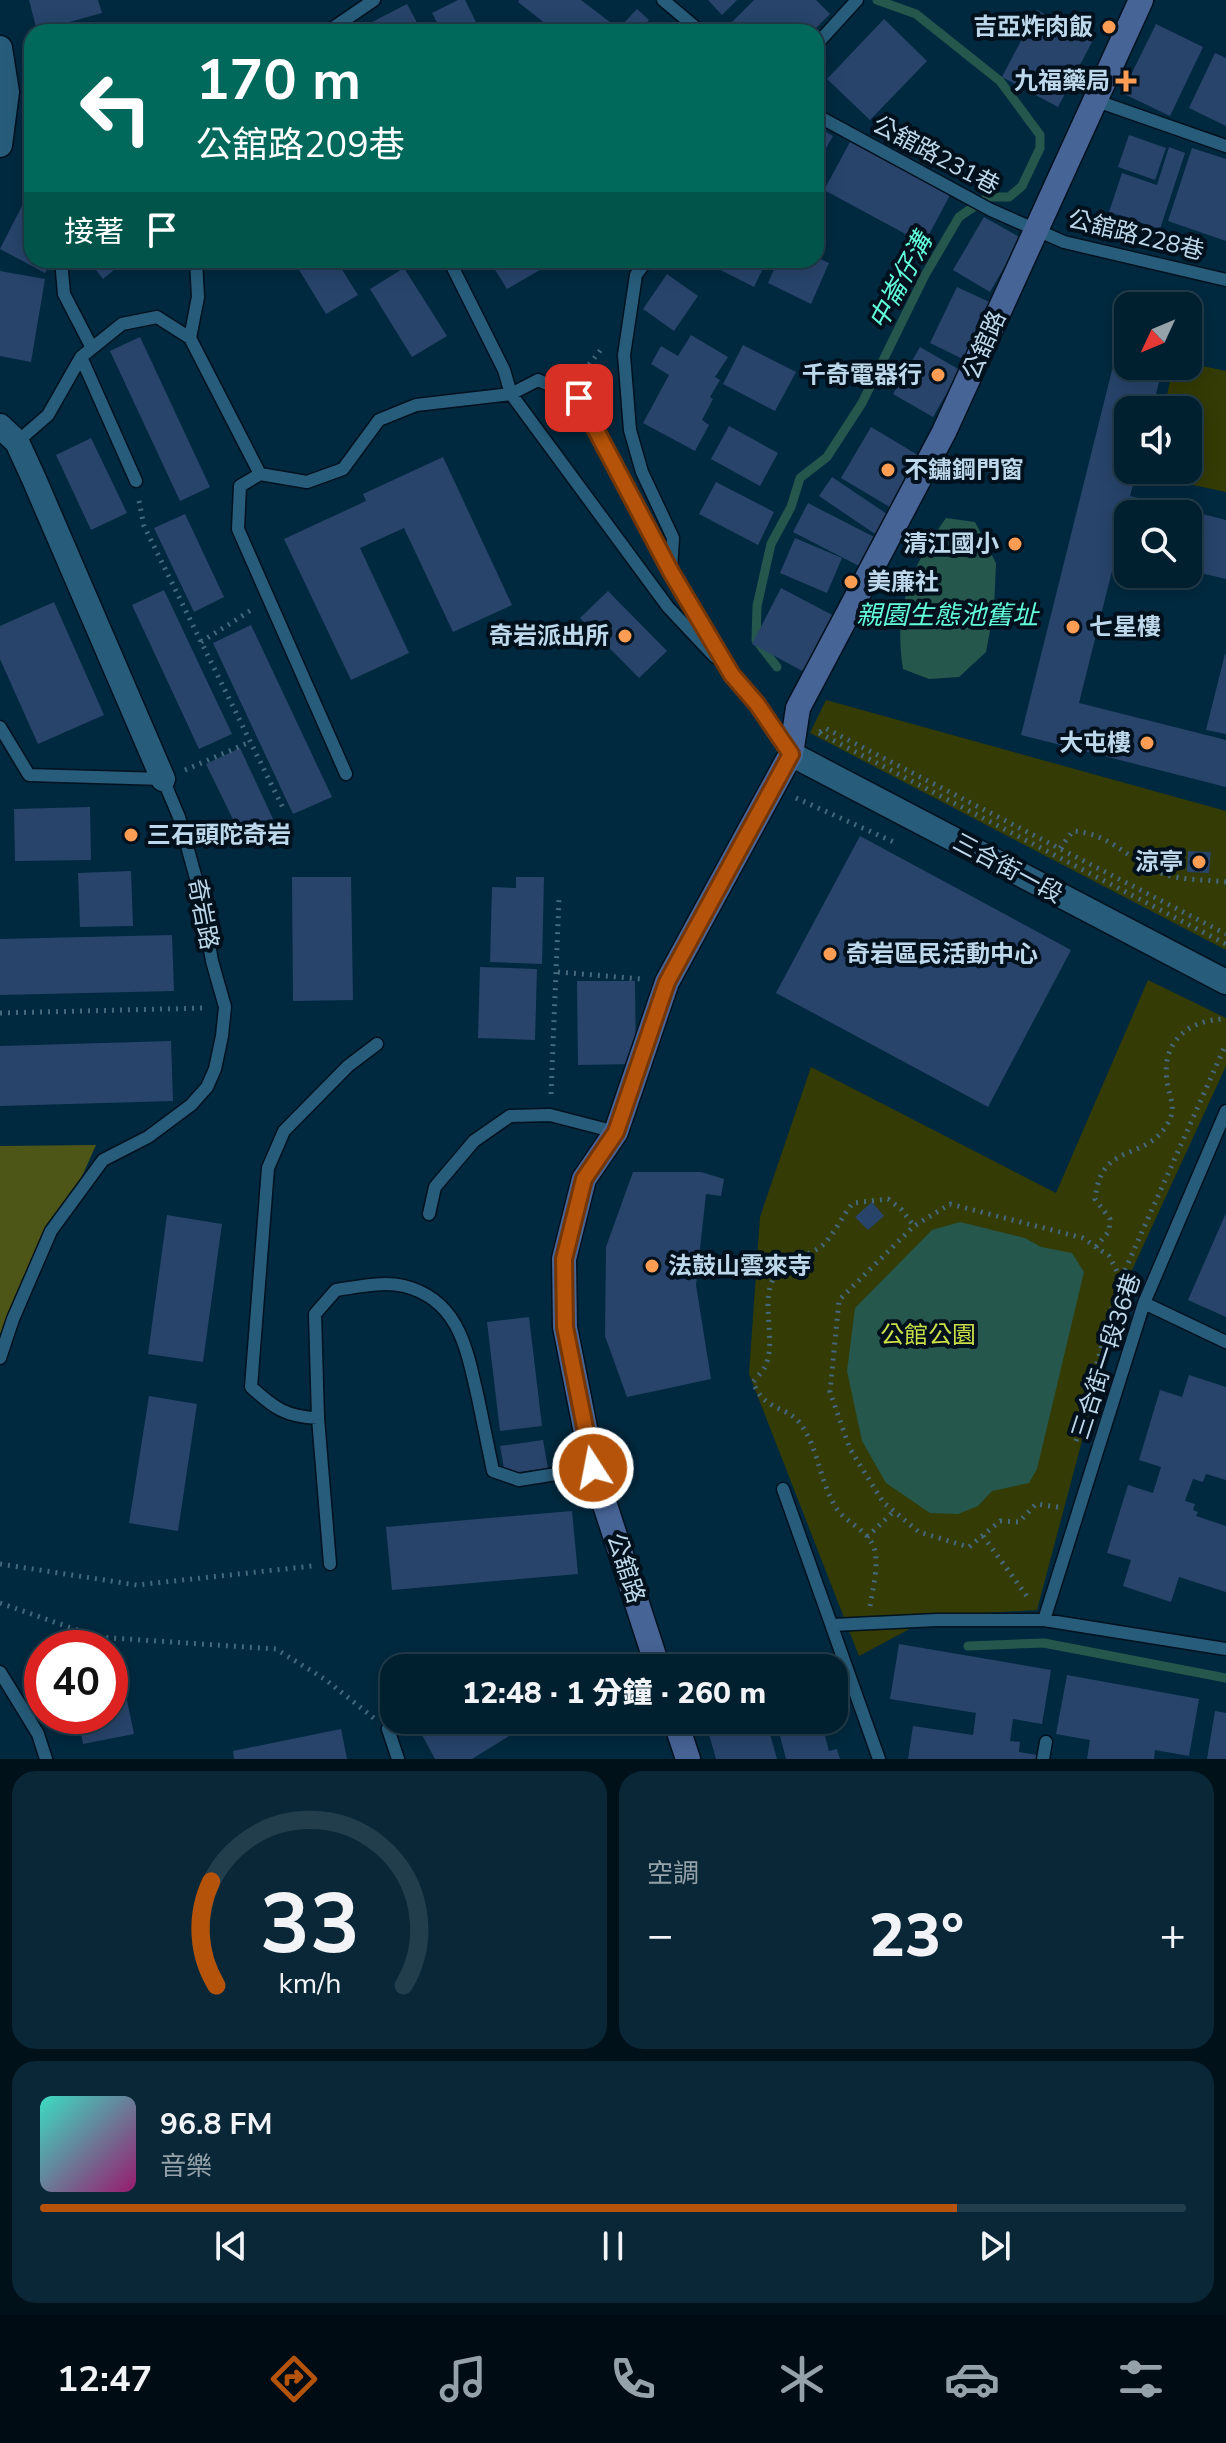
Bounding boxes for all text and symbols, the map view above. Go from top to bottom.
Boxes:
place label: 吉亞炸肉飯 [973,11,1093,43]
marker: 吉亞炸肉飯 [1100,18,1118,36]
text: 170 m [196,42,361,119]
icon: left [64,56,168,160]
place label: 九福藥局 [1014,65,1110,97]
marker: 九福藥局 [1117,72,1135,90]
street label: 公舘路231巷 [867,108,1005,202]
text: 公舘路209巷 [196,121,405,170]
street label: 公舘路228巷 [1065,203,1207,267]
icon: arrive [140,208,184,252]
text: 接著 [64,212,124,253]
water label: 中崙仔溝 [861,224,942,335]
north arrow [1114,292,1202,380]
map controls [1114,292,1202,588]
street label: 公舘路 [955,306,1013,384]
place label: 千奇電器行 [802,359,922,391]
pin [545,364,613,432]
marker: 千奇電器行 [929,366,947,384]
icon: arrive [557,376,601,420]
button: sound [1114,396,1202,484]
place label: 不鏽鋼門窗 [904,454,1024,486]
marker: 不鏽鋼門窗 [879,461,897,479]
button: search [1114,500,1202,588]
place label: 清江國小 [903,528,999,560]
marker: 清江國小 [1006,535,1024,553]
place label: 美廉社 [867,566,939,598]
marker: 美廉社 [842,573,860,591]
water label: 親園生態池舊址 [856,598,1040,633]
place label: 七星樓 [1089,611,1161,643]
marker: 七星樓 [1064,618,1082,636]
place label: 奇岩派出所 [489,620,609,652]
marker: 奇岩派出所 [616,627,634,645]
place label: 大屯樓 [1059,727,1131,759]
marker: 大屯樓 [1138,734,1156,752]
place label: 三石頭陀奇岩 [147,819,291,851]
marker: 三石頭陀奇岩 [122,826,140,844]
street label: 三合街一段 [948,826,1068,910]
place label: 涼亭 [1135,846,1183,878]
marker: 涼亭 [1190,853,1208,871]
street label: 奇岩路 [180,876,226,952]
place label: 奇岩區民活動中心 [846,938,1038,970]
marker: 奇岩區民活動中心 [821,945,839,963]
place label: 法鼓山雲來寺 [668,1250,812,1282]
marker: 法鼓山雲來寺 [643,1257,661,1275]
street label: 三合街一段36巷 [1064,1269,1148,1443]
park label: 公館公園 [880,1319,976,1351]
position arrow [551,1426,635,1510]
street label: 公舘路 [600,1529,652,1607]
speed limit sign: 40 [24,1630,128,1734]
text: 12:48 · 1 分鐘 · 260 m [462,1673,766,1714]
text: 空調 [647,1856,699,1891]
text: 33 [260,1868,359,1981]
text: 23° [869,1895,964,1977]
text: − [647,1906,673,1966]
text: + [1160,1906,1186,1966]
text: km/h [278,1964,341,2003]
text: 96.8 FM [160,2104,272,2145]
text: 音樂 [160,2149,212,2184]
icon: previous [209,2224,253,2268]
icon: pause [591,2224,635,2268]
icon: next [973,2224,1017,2268]
icon: directions [266,2351,322,2407]
icon: music [435,2351,491,2407]
icon: phone [605,2351,661,2407]
icon: climate [774,2351,830,2407]
icon: car [944,2351,1000,2407]
icon: filters [1113,2351,1169,2407]
text: 12:47 [57,2355,152,2404]

